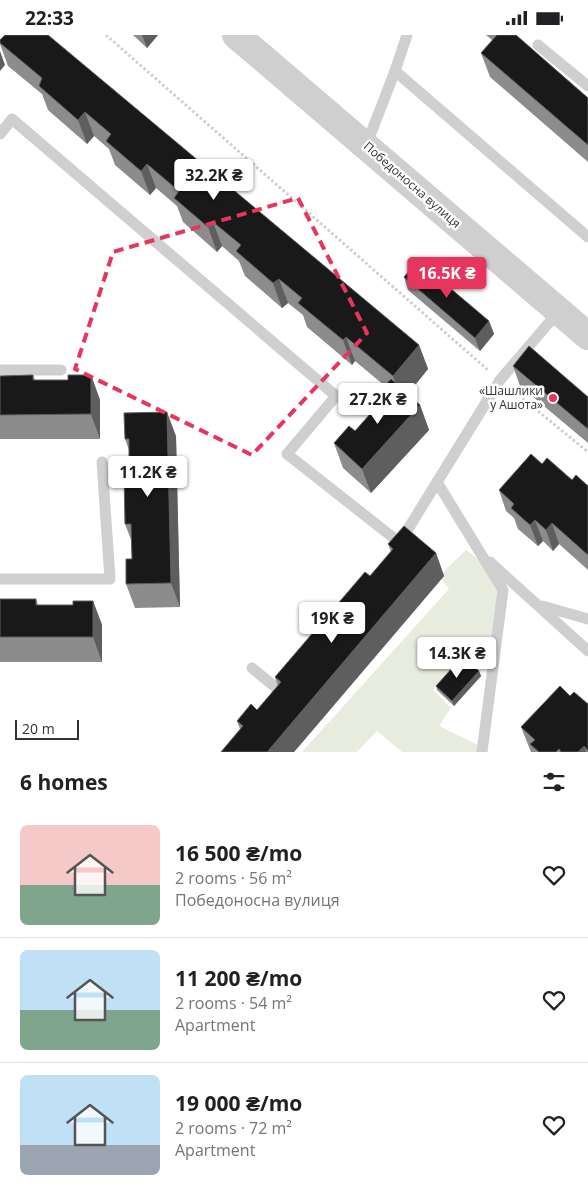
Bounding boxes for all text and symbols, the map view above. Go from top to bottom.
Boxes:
text: 22:33 [25,5,74,31]
street label: Победоносна вулиця [360,138,464,232]
pin: 32.2K ₴ [168,159,260,201]
text: 32.2K ₴ [185,164,243,186]
pin: 16.5K ₴ [401,257,493,299]
text: 16.5K ₴ [418,262,476,284]
place label: «Шашлики у Ашота» [479,382,543,413]
pin: 27.2K ₴ [332,383,424,425]
text: 27.2K ₴ [349,388,407,410]
marker: «Шашлики у Ашота» [547,392,559,404]
pin: 11.2K ₴ [102,455,194,498]
text: 11.2K ₴ [119,461,177,483]
pin: 19K ₴ [297,601,367,644]
text: 19K ₴ [310,607,354,629]
pin: 14.3K ₴ [411,637,503,679]
text: 14.3K ₴ [428,642,486,664]
scale bar [15,717,79,740]
text: 20 m [22,719,55,738]
text: 6 homes [20,768,108,796]
icon: filters [540,768,568,796]
text: 16 500 ₴/mo [175,839,302,867]
icon: home [60,845,120,905]
icon: heart [540,861,568,889]
text: 2 rooms · 56 m² [175,867,292,889]
text: Победоносна вулиця [175,889,340,911]
text: 11 200 ₴/mo [175,964,302,992]
icon: home [60,970,120,1030]
icon: heart [540,986,568,1014]
text: 2 rooms · 54 m² [175,992,292,1014]
text: Apartment [175,1014,255,1036]
text: 19 000 ₴/mo [175,1089,302,1117]
icon: home [60,1095,120,1155]
icon: heart [540,1111,568,1139]
text: 2 rooms · 72 m² [175,1117,292,1139]
text: Apartment [175,1139,255,1161]

